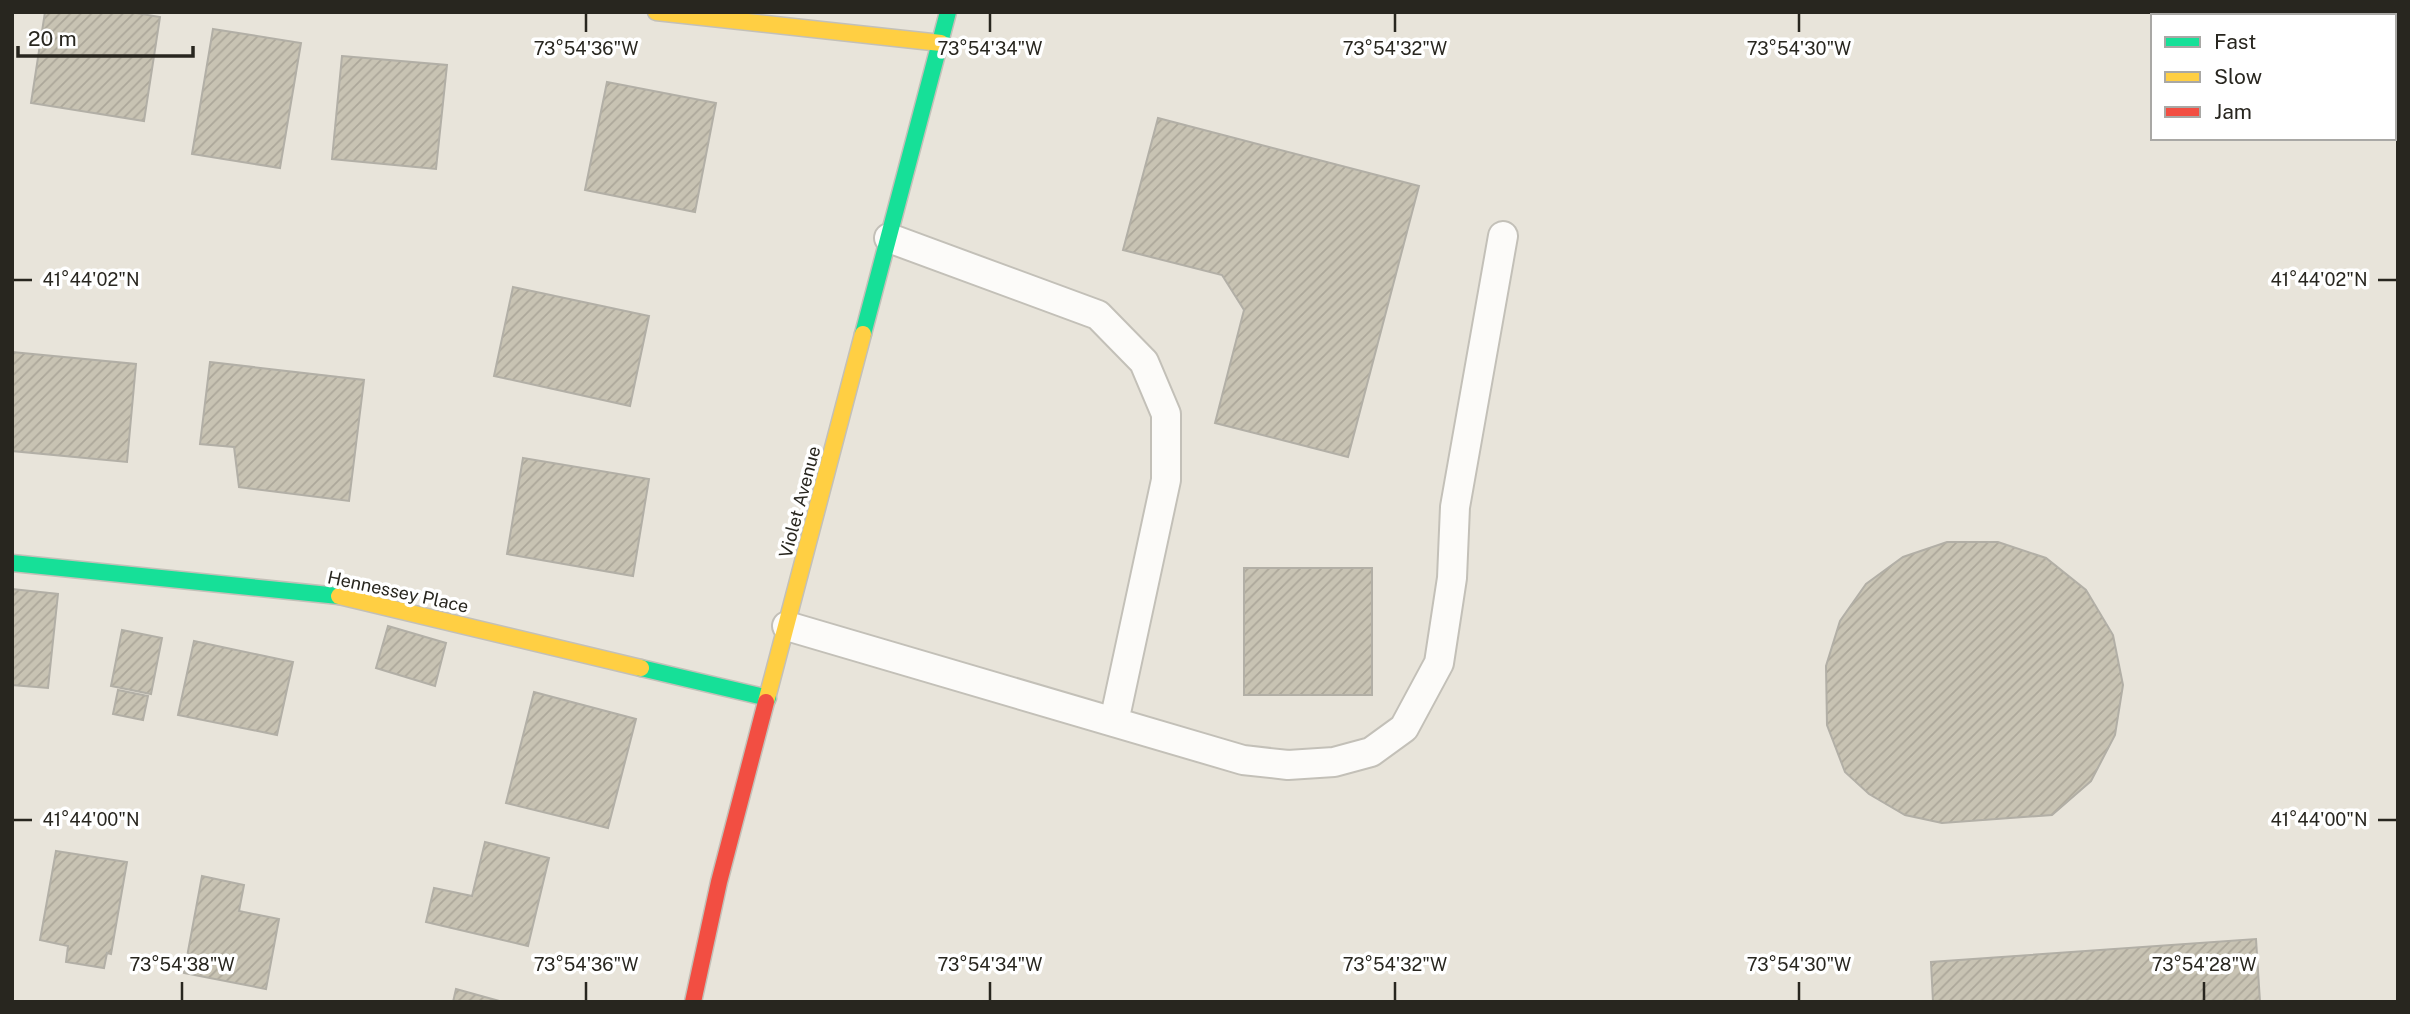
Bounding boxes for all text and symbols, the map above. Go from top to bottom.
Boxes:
scale bar [18,14,192,58]
legend [2151,14,2396,140]
text: 20 m [28,26,77,51]
text: Fast [2214,29,2256,54]
text: 73°54'36"W [534,38,638,59]
text: 73°54'34"W [938,38,1042,59]
text: 73°54'32"W [1343,38,1447,59]
text: 73°54'30"W [1747,38,1851,59]
text: Slow [2214,64,2262,89]
text: Jam [2214,99,2252,124]
text: 41°44'02"N [42,269,140,290]
text: 41°44'02"N [2270,269,2368,290]
street label: Violet Avenue [775,444,825,560]
street label: Hennessey Place [326,566,471,617]
text: 41°44'00"N [42,809,140,830]
text: 41°44'00"N [2270,809,2368,830]
text: 73°54'38"W [129,954,235,975]
text: 73°54'36"W [534,954,638,975]
text: 73°54'34"W [938,954,1042,975]
text: 73°54'32"W [1343,954,1447,975]
text: 73°54'30"W [1747,954,1851,975]
text: 73°54'28"W [2152,954,2256,975]

